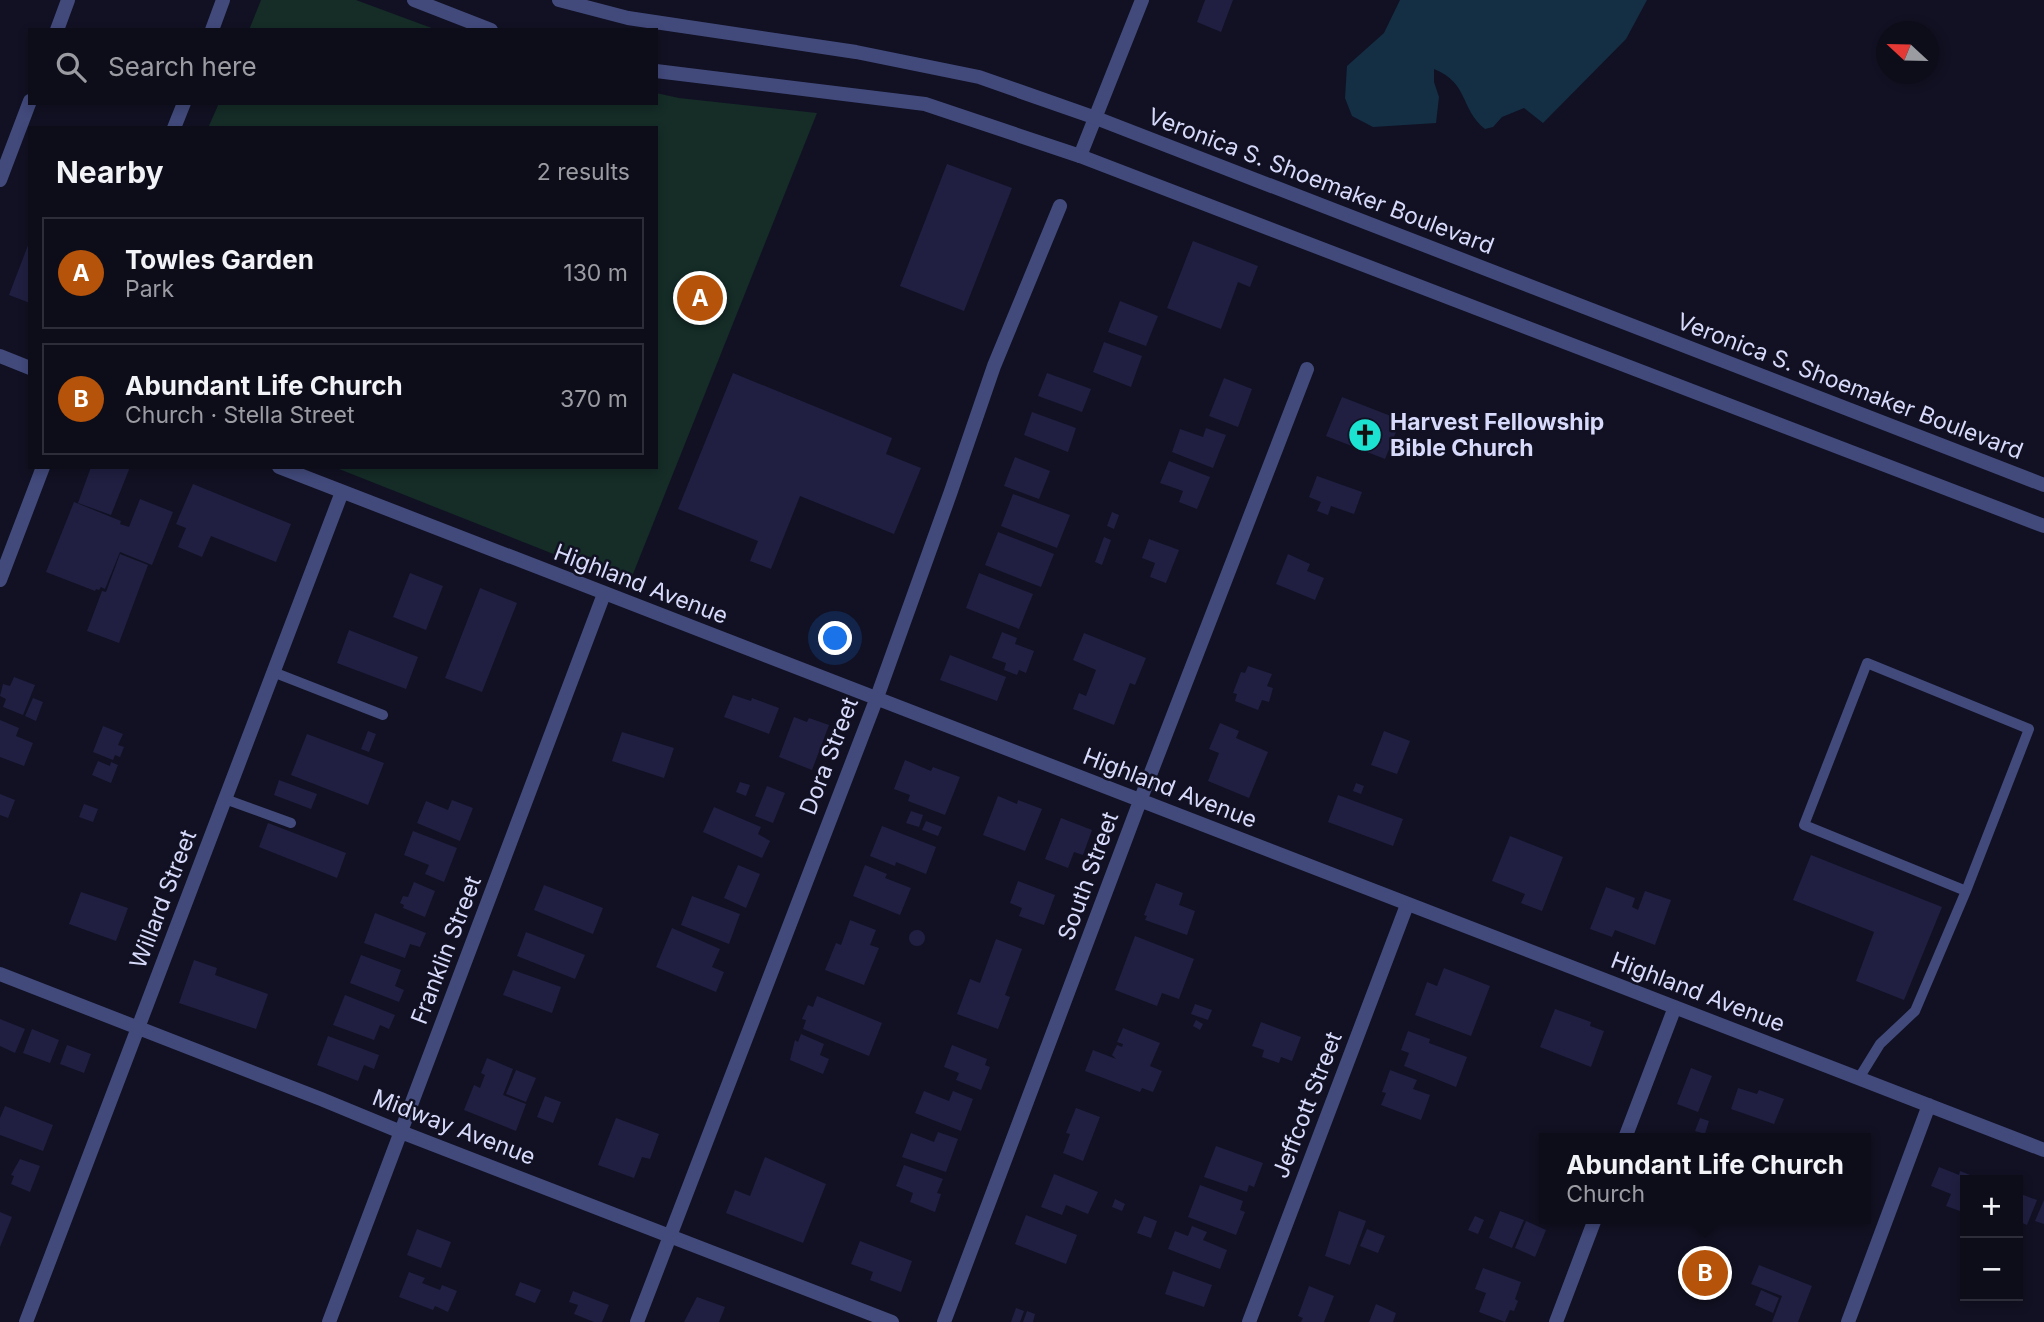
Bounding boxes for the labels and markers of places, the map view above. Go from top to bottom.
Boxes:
pin: A [677,272,723,324]
place label: Harvest Fellowship Bible Church [1390,408,1604,462]
church icon: Harvest Fellowship Bible Church [1346,416,1384,454]
pin: B [1682,1247,1728,1299]

